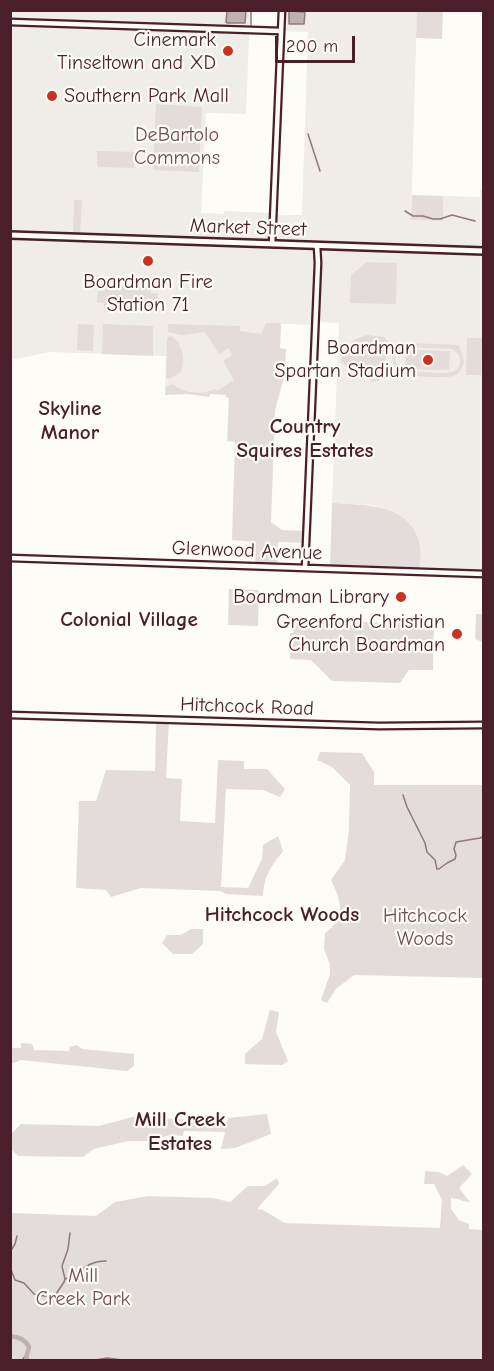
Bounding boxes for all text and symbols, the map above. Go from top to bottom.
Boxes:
scale bar [278,24,358,62]
place label: Cinemark Tinseltown and XD [57,28,216,75]
text: 200 m [286,36,338,57]
marker: Cinemark Tinseltown and XD [221,44,235,58]
place label: Southern Park Mall [64,84,229,108]
marker: Southern Park Mall [45,89,59,103]
park label: DeBartolo Commons [134,123,220,170]
street label: Market Street [189,214,307,242]
marker: Boardman Fire Station 71 [141,254,155,268]
place label: Boardman Fire Station 71 [83,270,213,317]
place label: Boardman Spartan Stadium [274,336,416,383]
marker: Boardman Spartan Stadium [421,353,435,367]
district label: Skyline Manor [38,396,102,446]
district label: Country Squires Estates [237,414,373,464]
street label: Glenwood Avenue [171,536,323,566]
place label: Boardman Library [233,585,389,609]
marker: Boardman Library [394,590,408,604]
district label: Colonial Village [60,607,198,633]
place label: Greenford Christian Church Boardman [276,610,445,657]
marker: Greenford Christian Church Boardman [450,627,464,641]
street label: Hitchcock Road [180,693,314,721]
district label: Hitchcock Woods [205,902,359,928]
park label: Hitchcock Woods [383,904,467,951]
district label: Mill Creek Estates [135,1107,225,1157]
park label: Mill Creek Park [36,1264,130,1311]

